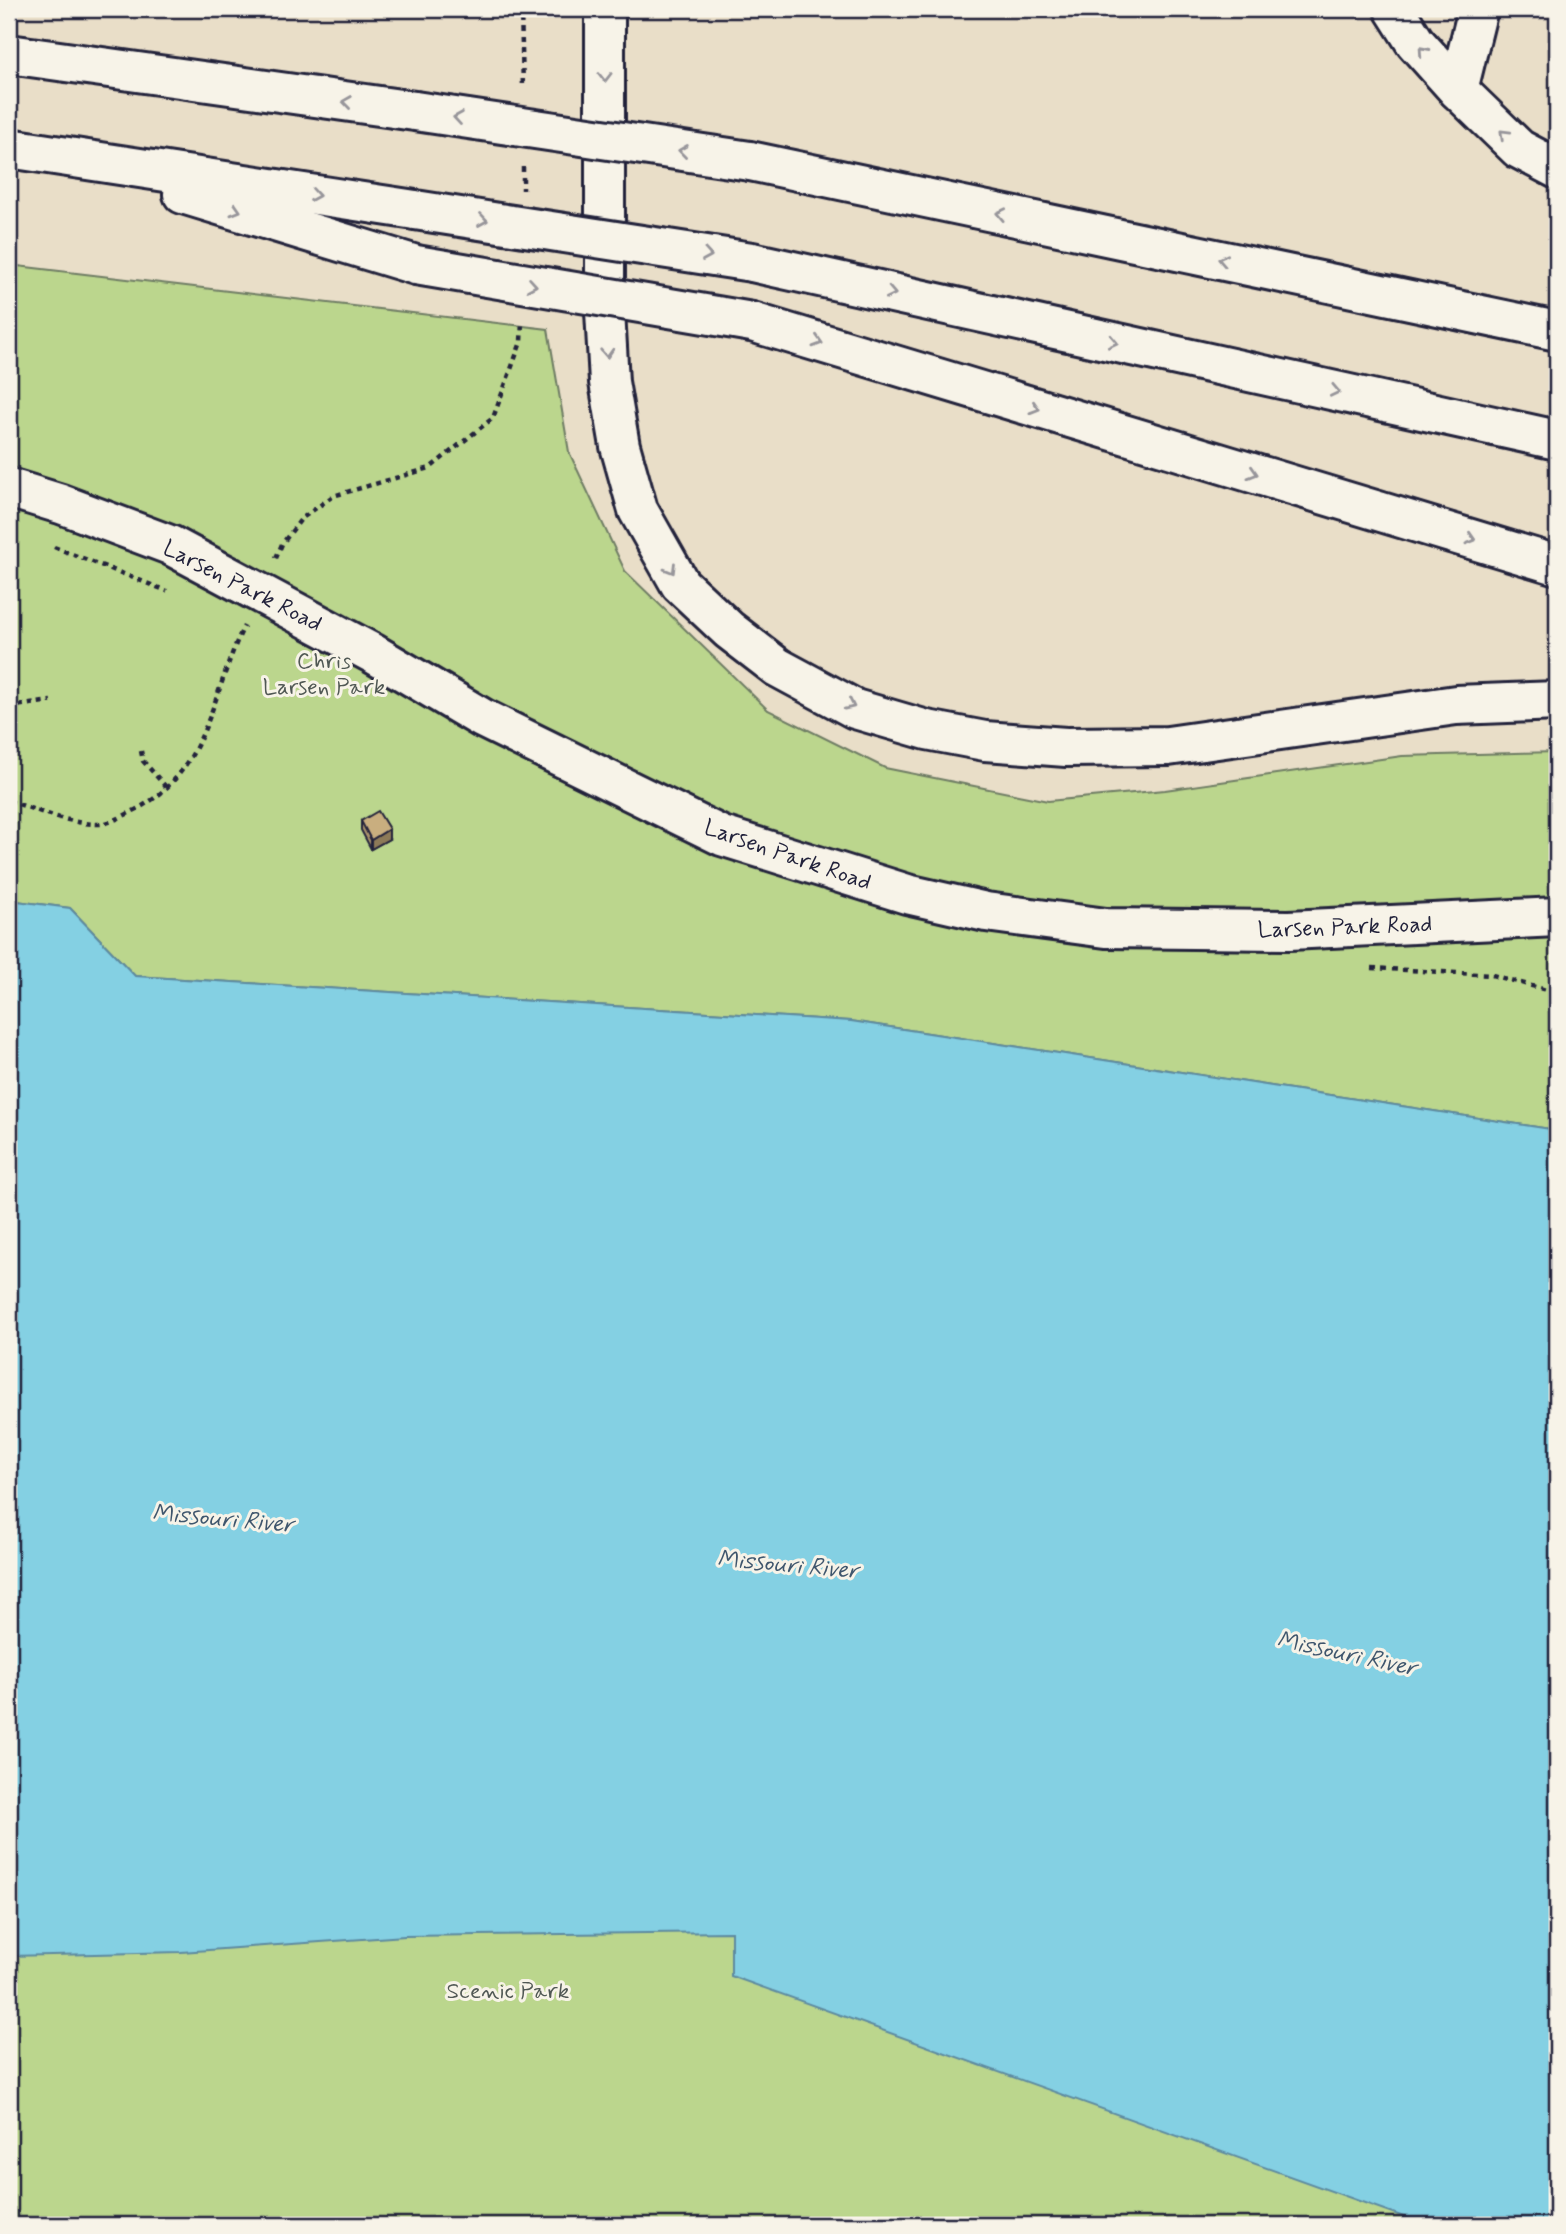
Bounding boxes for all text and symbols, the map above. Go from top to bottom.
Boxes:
one-way arrow [1419,46,1432,59]
one-way arrow [597,72,613,83]
one-way arrow [342,95,353,110]
one-way arrow [452,111,464,126]
one-way arrow [1499,130,1512,143]
one-way arrow [677,144,689,159]
one-way arrow [309,187,321,202]
one-way arrow [230,202,242,217]
one-way arrow [995,207,1007,222]
one-way arrow [477,213,488,228]
one-way arrow [702,247,713,262]
one-way arrow [1217,254,1229,269]
one-way arrow [526,277,538,292]
one-way arrow [885,284,897,299]
one-way arrow [811,333,823,348]
one-way arrow [1107,333,1119,348]
one-way arrow [599,348,614,359]
one-way arrow [1329,382,1341,397]
one-way arrow [1029,399,1041,414]
one-way arrow [1247,465,1259,480]
one-way arrow [1465,530,1477,545]
street label: Larsen Park Road [157,534,327,640]
one-way arrow [663,562,676,574]
park label: Chris Larsen Park [263,647,385,703]
one-way arrow [842,697,855,711]
street label: Larsen Park Road [700,813,875,899]
street label: Larsen Park Road [1257,910,1433,946]
water label: Missouri River [151,1498,298,1541]
water label: Missouri River [716,1544,863,1587]
water label: Missouri River [1274,1625,1422,1685]
park label: Scenic Park [447,1977,569,2007]

